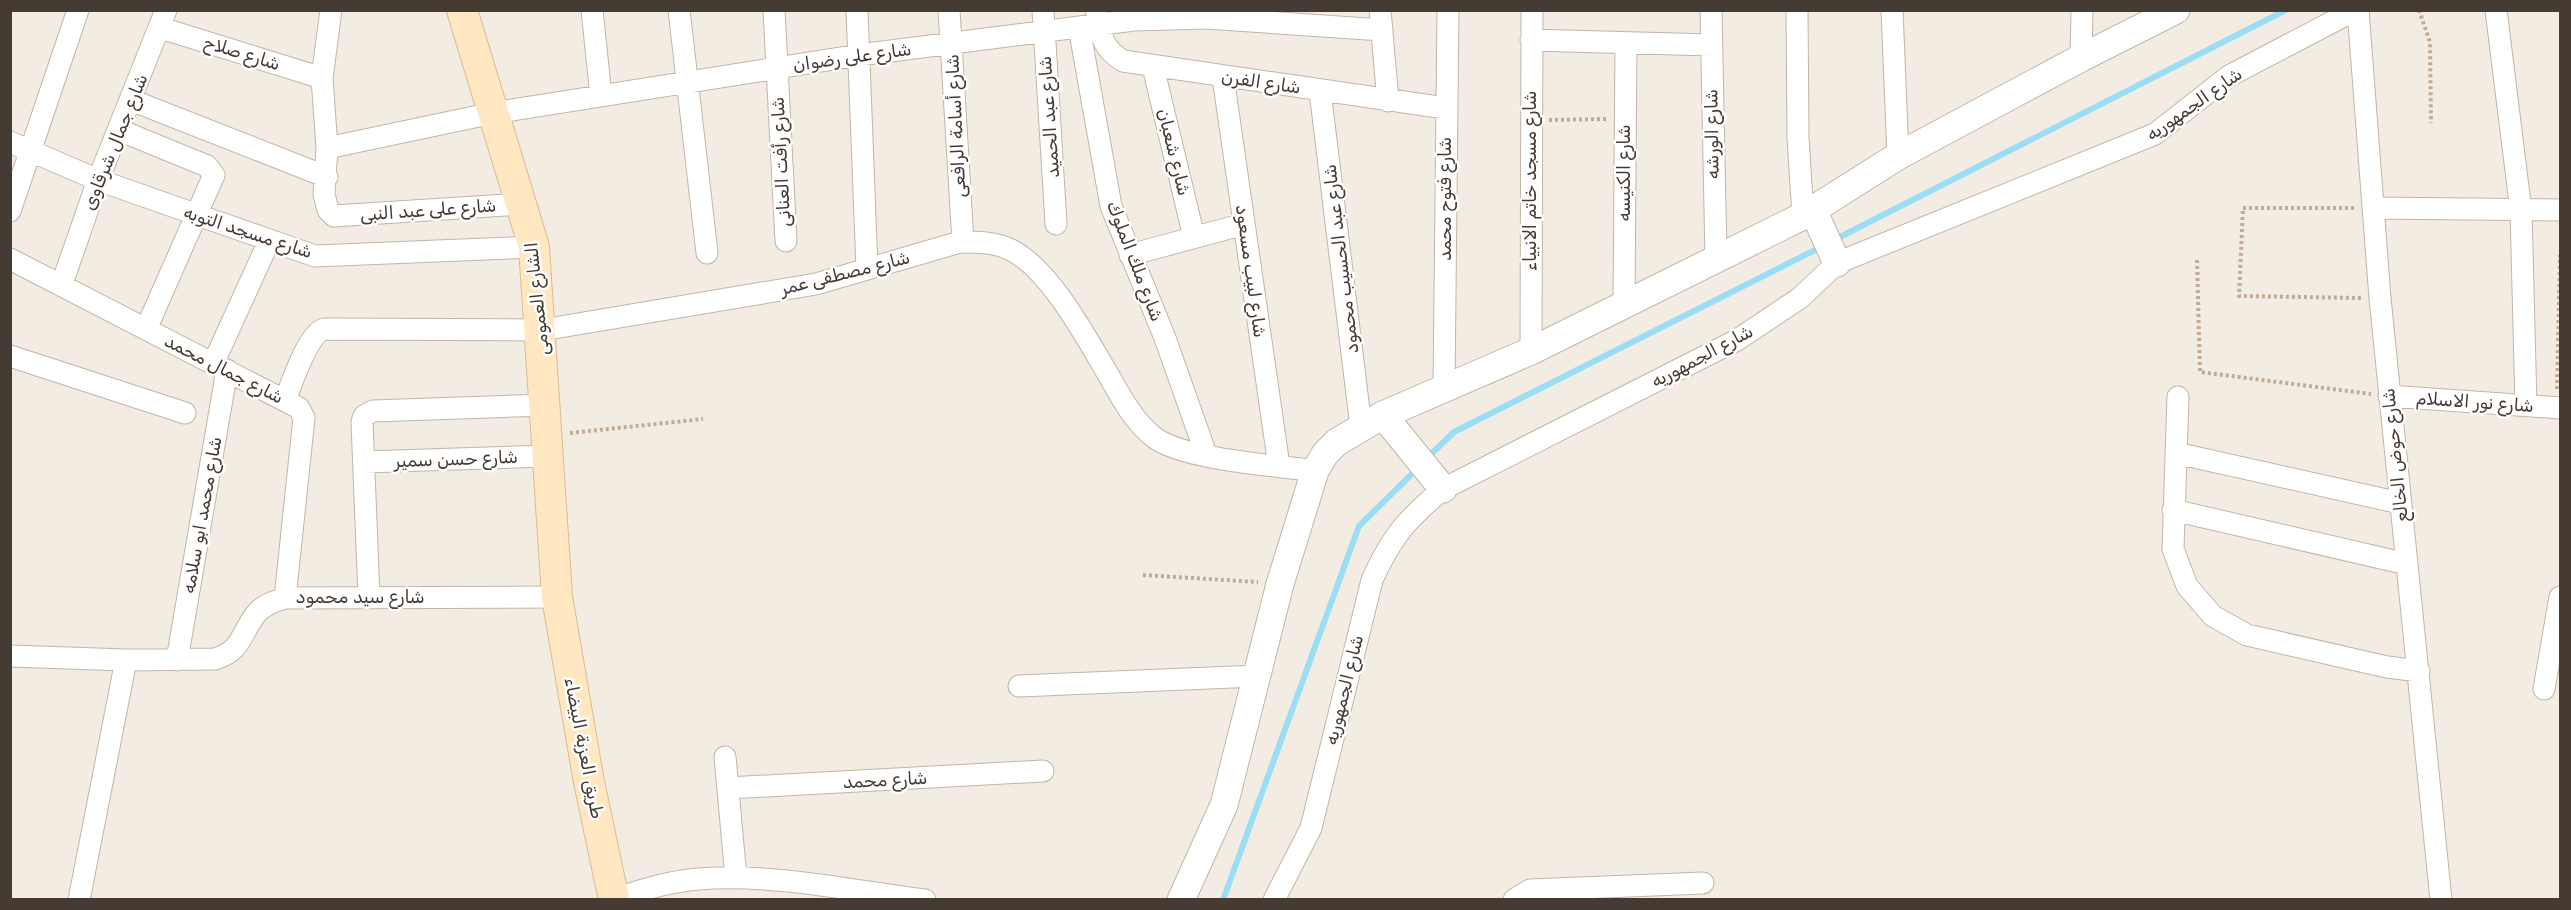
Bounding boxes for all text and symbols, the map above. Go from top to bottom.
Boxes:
street label: شارع صلاح [201,31,283,76]
street label: شارع على رضوان [791,38,913,77]
street label: شارع أسامة الرافعى [941,54,972,198]
street label: شارع عبد الحميد [1034,55,1065,179]
street label: شارع الجمهوريه [2142,63,2247,146]
street label: شارع الفرن [1220,66,1302,99]
street label: شارع جمال شرقاوى [78,71,153,214]
street label: شارع الورشه [1700,89,1725,179]
street label: شارع مسجد خاتم الانبياء [1519,91,1542,271]
street label: شارع رأفت العنانى [767,96,796,228]
street label: شارع شعبان [1152,106,1195,198]
street label: شارع الكنيسه [1613,124,1636,222]
street label: شارع فتوح محمد [1434,137,1457,261]
street label: شارع عبد الحسيب محمود [1318,163,1365,355]
street label: شارع على عبد النبى [359,194,497,227]
street label: شارع ملك الملوك [1101,198,1168,325]
street label: شارع مسجد التوبه [181,201,315,264]
street label: شارع لبيب مسعود [1230,203,1271,339]
street label: الشارع العمومى [520,241,555,357]
street label: شارع مصطفى عمر [777,246,912,301]
street label: شارع الجمهوريه [1647,320,1757,393]
street label: شارع جمال محمد [160,330,287,409]
street label: شارع حوض الخالع [2377,387,2415,523]
street label: شارع نور الاسلام [2415,387,2535,418]
street label: شارع محمد ابو سلامه [177,435,228,595]
street label: شارع حسن سمير [393,446,518,473]
street label: شارع سيد محمود [295,586,425,609]
street label: شارع الجمهوريه [1320,633,1369,747]
street label: طريق العزبة البيضاء [559,675,609,821]
street label: شارع محمد [842,767,928,794]

